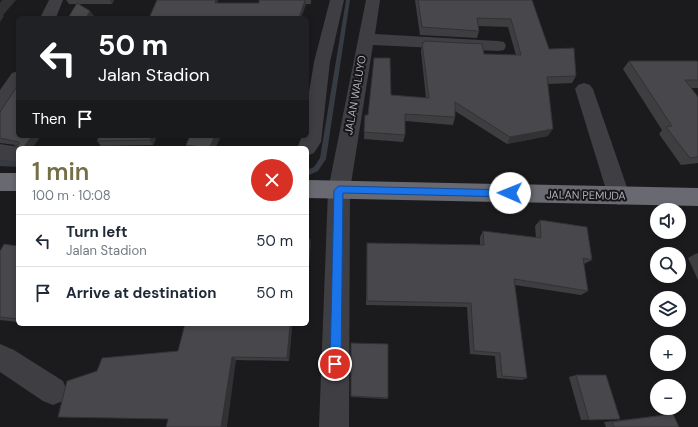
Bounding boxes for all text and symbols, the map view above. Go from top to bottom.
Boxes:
text: 50 m [98,27,168,64]
icon: left [32,32,84,84]
street label: JALAN WALUYO [341,54,369,136]
text: Jalan Stadion [98,63,210,87]
icon: arrive [74,108,96,130]
text: Then [32,109,66,129]
text: 1 min [32,156,89,187]
button: close [251,159,293,201]
position arrow [489,172,531,214]
text: 100 m · 10:08 [32,187,111,204]
street label: JALAN PEMUDA [546,187,626,203]
map controls [650,203,686,415]
button: sound [650,203,686,239]
text: Turn left [66,222,127,242]
icon: left [32,230,54,252]
text: 50 m [256,231,293,251]
text: Jalan Stadion [66,242,147,259]
button: search [650,247,686,283]
icon: arrive [32,282,54,304]
text: Arrive at destination [66,283,217,303]
text: 50 m [256,283,293,303]
button: layers [650,291,686,327]
button: + [650,335,686,371]
pin [318,347,352,381]
icon: arrive [324,353,346,375]
button: − [650,379,686,415]

